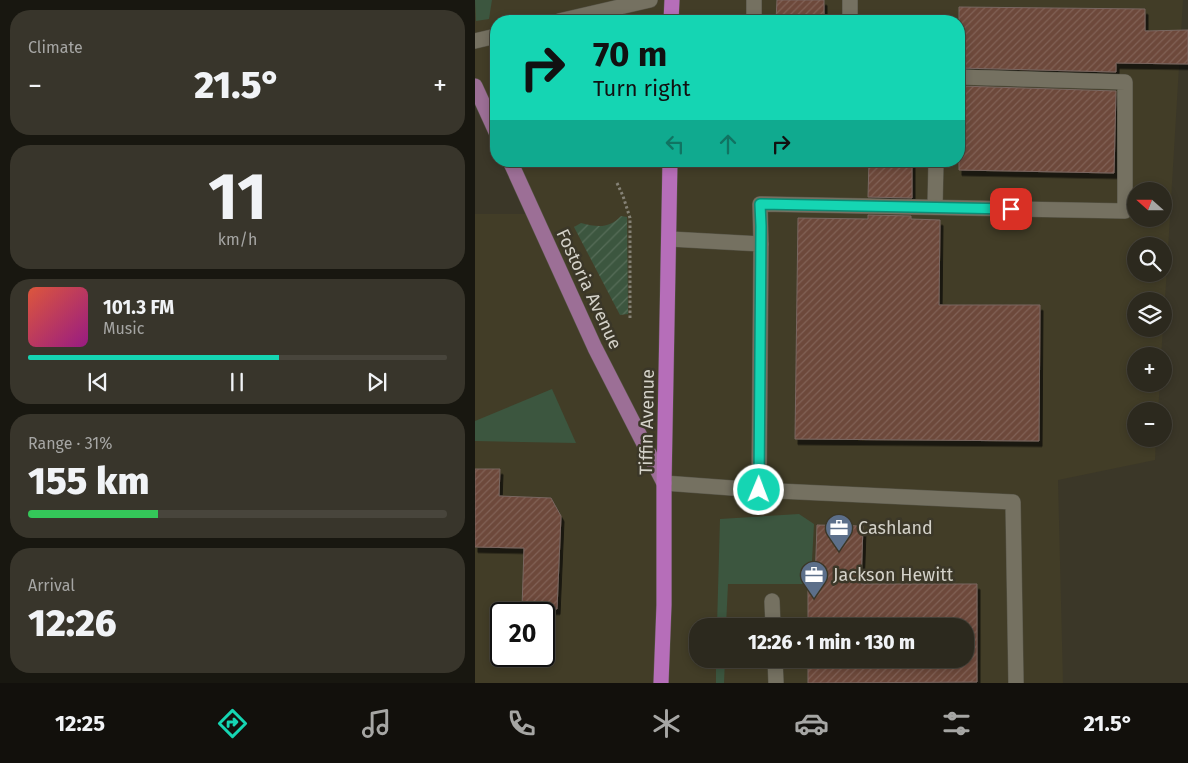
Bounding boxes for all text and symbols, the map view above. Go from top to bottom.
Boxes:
text: 70 m [593,33,667,75]
icon: right [510,35,575,100]
text: Climate [28,38,83,57]
text: 21.5° [194,62,281,108]
text: − [28,69,42,102]
text: + [433,69,447,102]
text: Turn right [593,75,690,102]
icon: left [661,130,689,158]
icon: ahead [714,130,742,158]
icon: right [767,130,795,158]
text: 11 [208,158,267,236]
north arrow [1127,182,1173,228]
map controls [1127,182,1172,447]
pin [990,188,1032,230]
icon: arrive [997,195,1025,223]
street label: Fostoria Avenue [552,225,626,353]
text: km/h [218,230,257,249]
button: search [1127,237,1172,282]
button: layers [1127,292,1172,337]
text: 101.3 FM [103,296,174,319]
text: Music [103,319,144,338]
button: + [1127,347,1172,392]
icon: previous [84,368,112,396]
icon: pause [223,368,251,396]
icon: next [363,368,391,396]
street label: Tiffin Avenue [635,369,659,475]
button: − [1127,402,1172,447]
text: Range · 31% [28,434,112,453]
text: 155 km [28,458,149,504]
position arrow [732,463,784,515]
office icon: Cashland [824,513,854,552]
place label: Cashland [858,517,933,539]
office icon: Jackson Hewitt [799,560,829,599]
place label: Jackson Hewitt [833,564,954,586]
text: Arrival [28,576,75,595]
text: 12:26 [28,600,117,646]
speed limit sign: 20 [490,602,555,667]
text: 12:26 · 1 min · 130 m [748,631,915,654]
icon: directions [215,706,250,741]
icon: music [359,706,394,741]
icon: phone [504,706,539,741]
icon: climate [649,706,684,741]
icon: car [794,706,829,741]
icon: filters [939,706,974,741]
text: 12:25 [55,710,105,737]
text: 21.5° [1083,710,1133,737]

